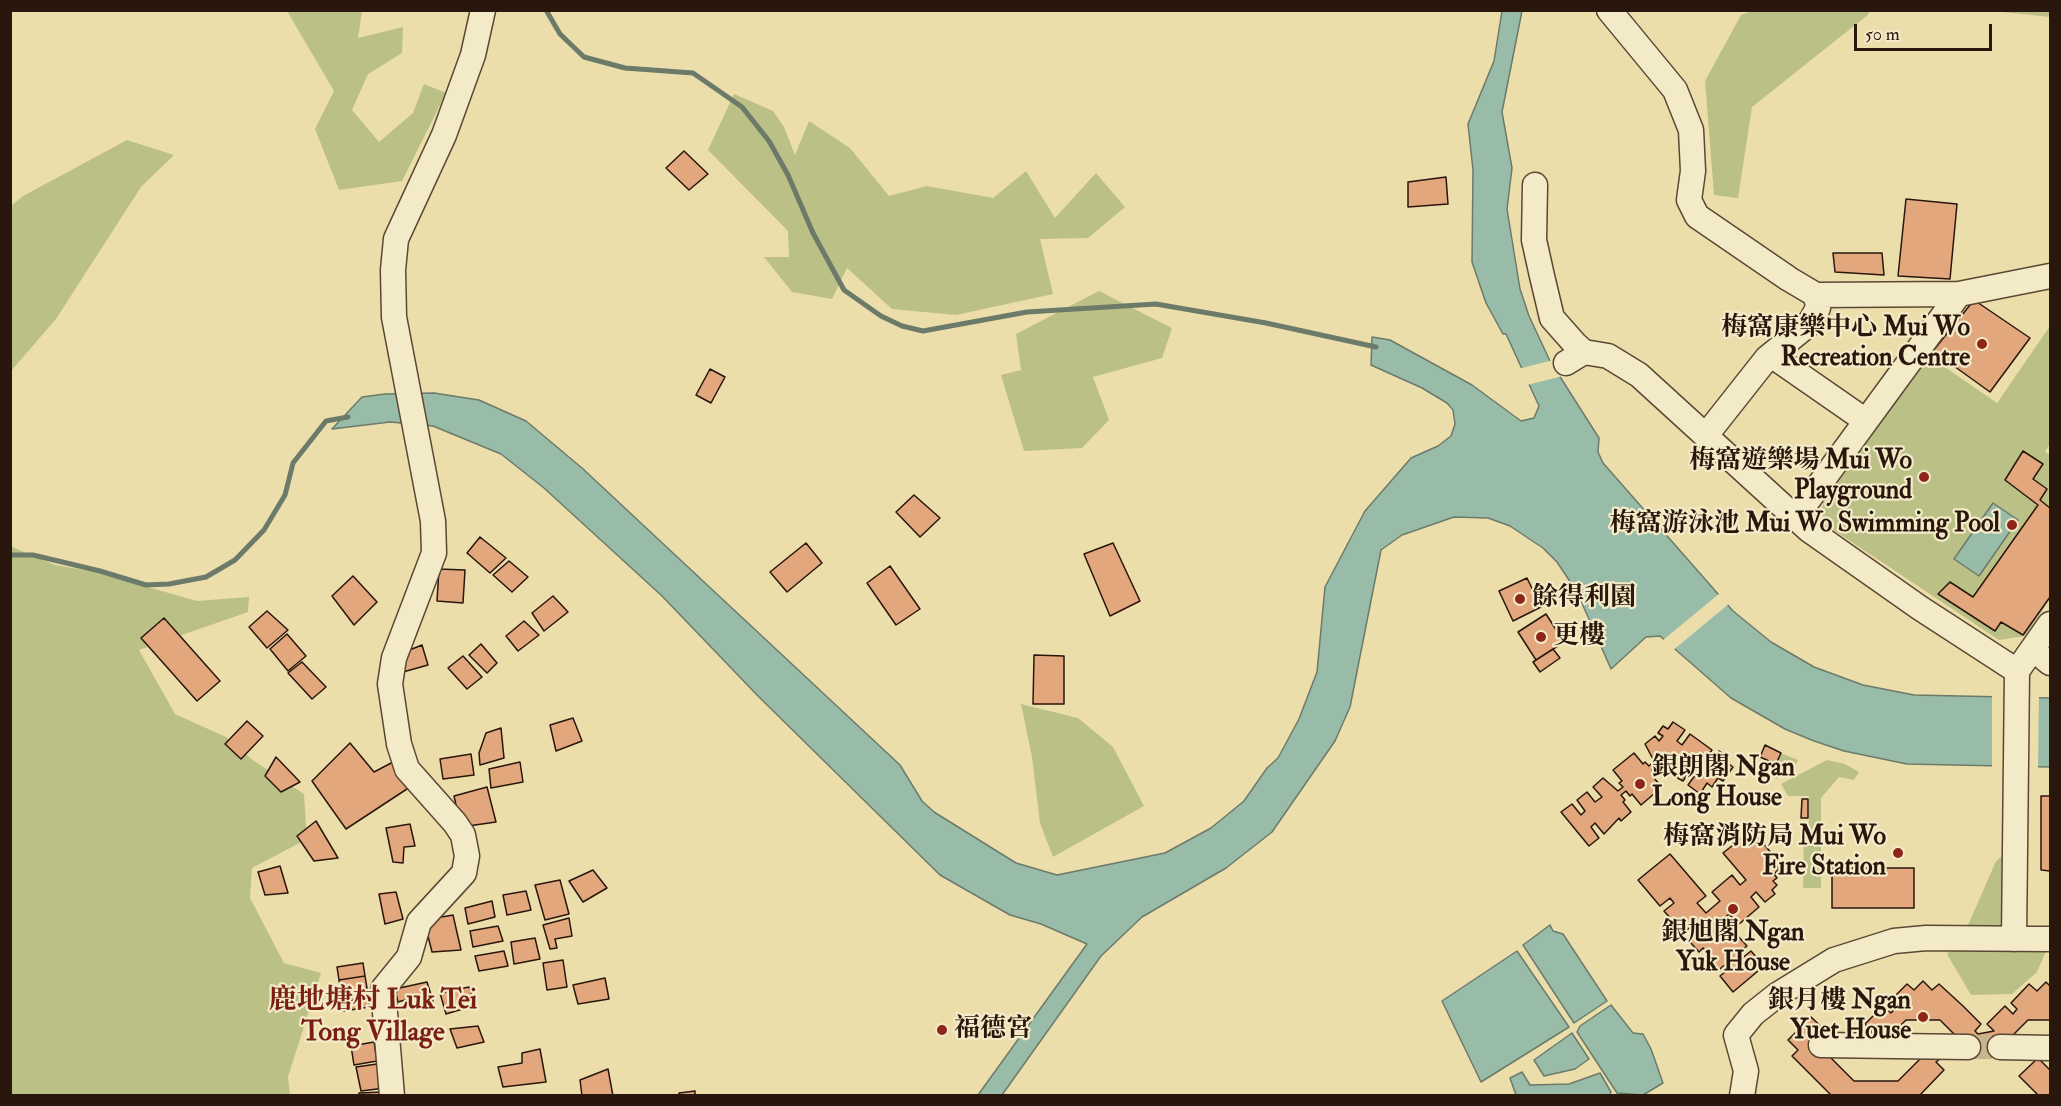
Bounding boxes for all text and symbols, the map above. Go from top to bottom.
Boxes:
scale bar [1857,12,1995,50]
text: 50 m [1865,23,1900,46]
place label: 梅窩康樂中心 Mui Wo Recreation Centre [1721,313,1970,374]
marker: 梅窩康樂中心 Mui Wo Recreation Centre [1975,337,1989,351]
place label: 梅窩遊樂場 Mui Wo Playground [1689,446,1912,508]
marker: 梅窩遊樂場 Mui Wo Playground [1917,470,1931,484]
place label: 梅窩游泳池 Mui Wo Swimming Pool [1610,509,2000,541]
marker: 梅窩游泳池 Mui Wo Swimming Pool [2005,518,2019,532]
place label: 餘得利園 [1532,583,1636,615]
marker: 餘得利園 [1513,592,1527,606]
place label: 更樓 [1553,621,1605,653]
marker: 更樓 [1534,630,1548,644]
place label: 銀朗閣 Ngan Long House [1652,753,1795,814]
marker: 銀朗閣 Ngan Long House [1633,777,1647,791]
place label: 梅窩消防局 Mui Wo Fire Station [1663,822,1886,884]
marker: 梅窩消防局 Mui Wo Fire Station [1891,846,1905,860]
marker: 銀旭閣 Ngan Yuk House [1726,902,1740,916]
place label: 銀旭閣 Ngan Yuk House [1662,918,1804,980]
district label: 鹿地塘村 Luk Tei Tong Village [269,985,477,1051]
place label: 銀月樓 Ngan Yuet House [1768,986,1911,1048]
marker: 銀月樓 Ngan Yuet House [1916,1010,1930,1024]
place label: 福德宮 [954,1014,1032,1046]
marker: 福德宮 [935,1023,949,1037]

